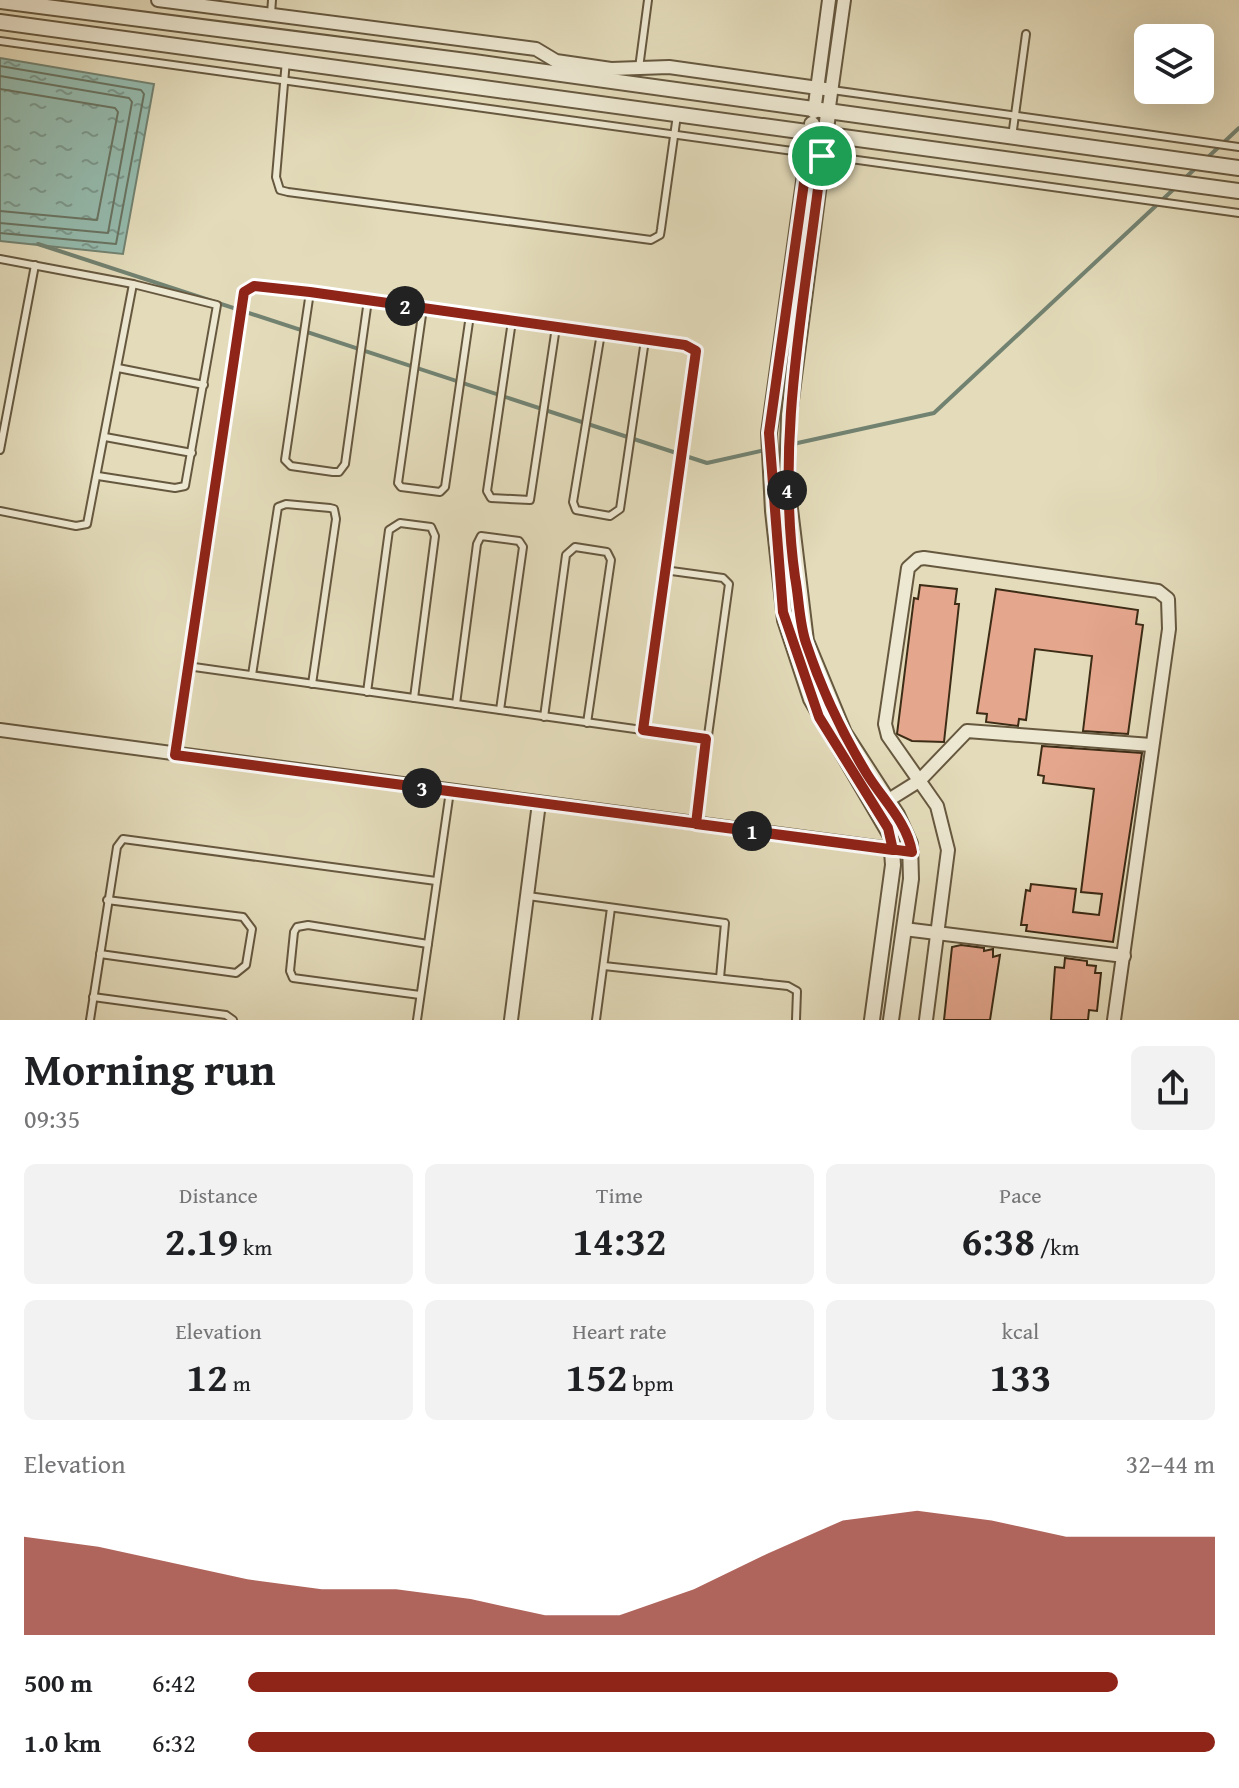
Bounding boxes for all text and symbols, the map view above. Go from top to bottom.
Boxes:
map controls [1134,24,1214,104]
button: layers [1134,24,1214,104]
pin [788,122,856,190]
icon: arrive [800,134,844,178]
pin: 2 [385,286,425,326]
text: 2 [399,290,411,322]
pin: 4 [767,470,807,510]
text: 4 [781,474,793,506]
pin: 3 [402,768,442,808]
text: 3 [416,772,428,804]
pin: 1 [732,811,772,851]
text: 1 [746,815,758,847]
text: Morning run [24,1037,275,1101]
button: share [1131,1046,1215,1130]
text: 09:35 [24,1099,80,1138]
text: Distance [179,1179,258,1211]
text: Time [596,1179,643,1211]
text: Pace [999,1179,1042,1211]
text: 2.19 [165,1211,238,1270]
text: 14:32 [572,1211,667,1270]
text: 6:38 [962,1211,1035,1270]
text: km [238,1231,272,1263]
text: /km [1035,1231,1079,1263]
text: Elevation [175,1315,262,1347]
text: Heart rate [572,1315,667,1347]
text: kcal [1002,1315,1039,1347]
text: 12 [186,1347,228,1406]
text: 152 [565,1347,628,1406]
text: 133 [989,1347,1052,1406]
text: m [228,1367,251,1399]
text: bpm [628,1367,674,1399]
text: Elevation [24,1444,126,1483]
text: 32–44 m [1126,1444,1215,1483]
text: 500 m [24,1663,92,1702]
text: 6:42 [152,1663,196,1702]
text: 1.0 km [24,1723,101,1762]
text: 6:32 [152,1723,196,1762]

